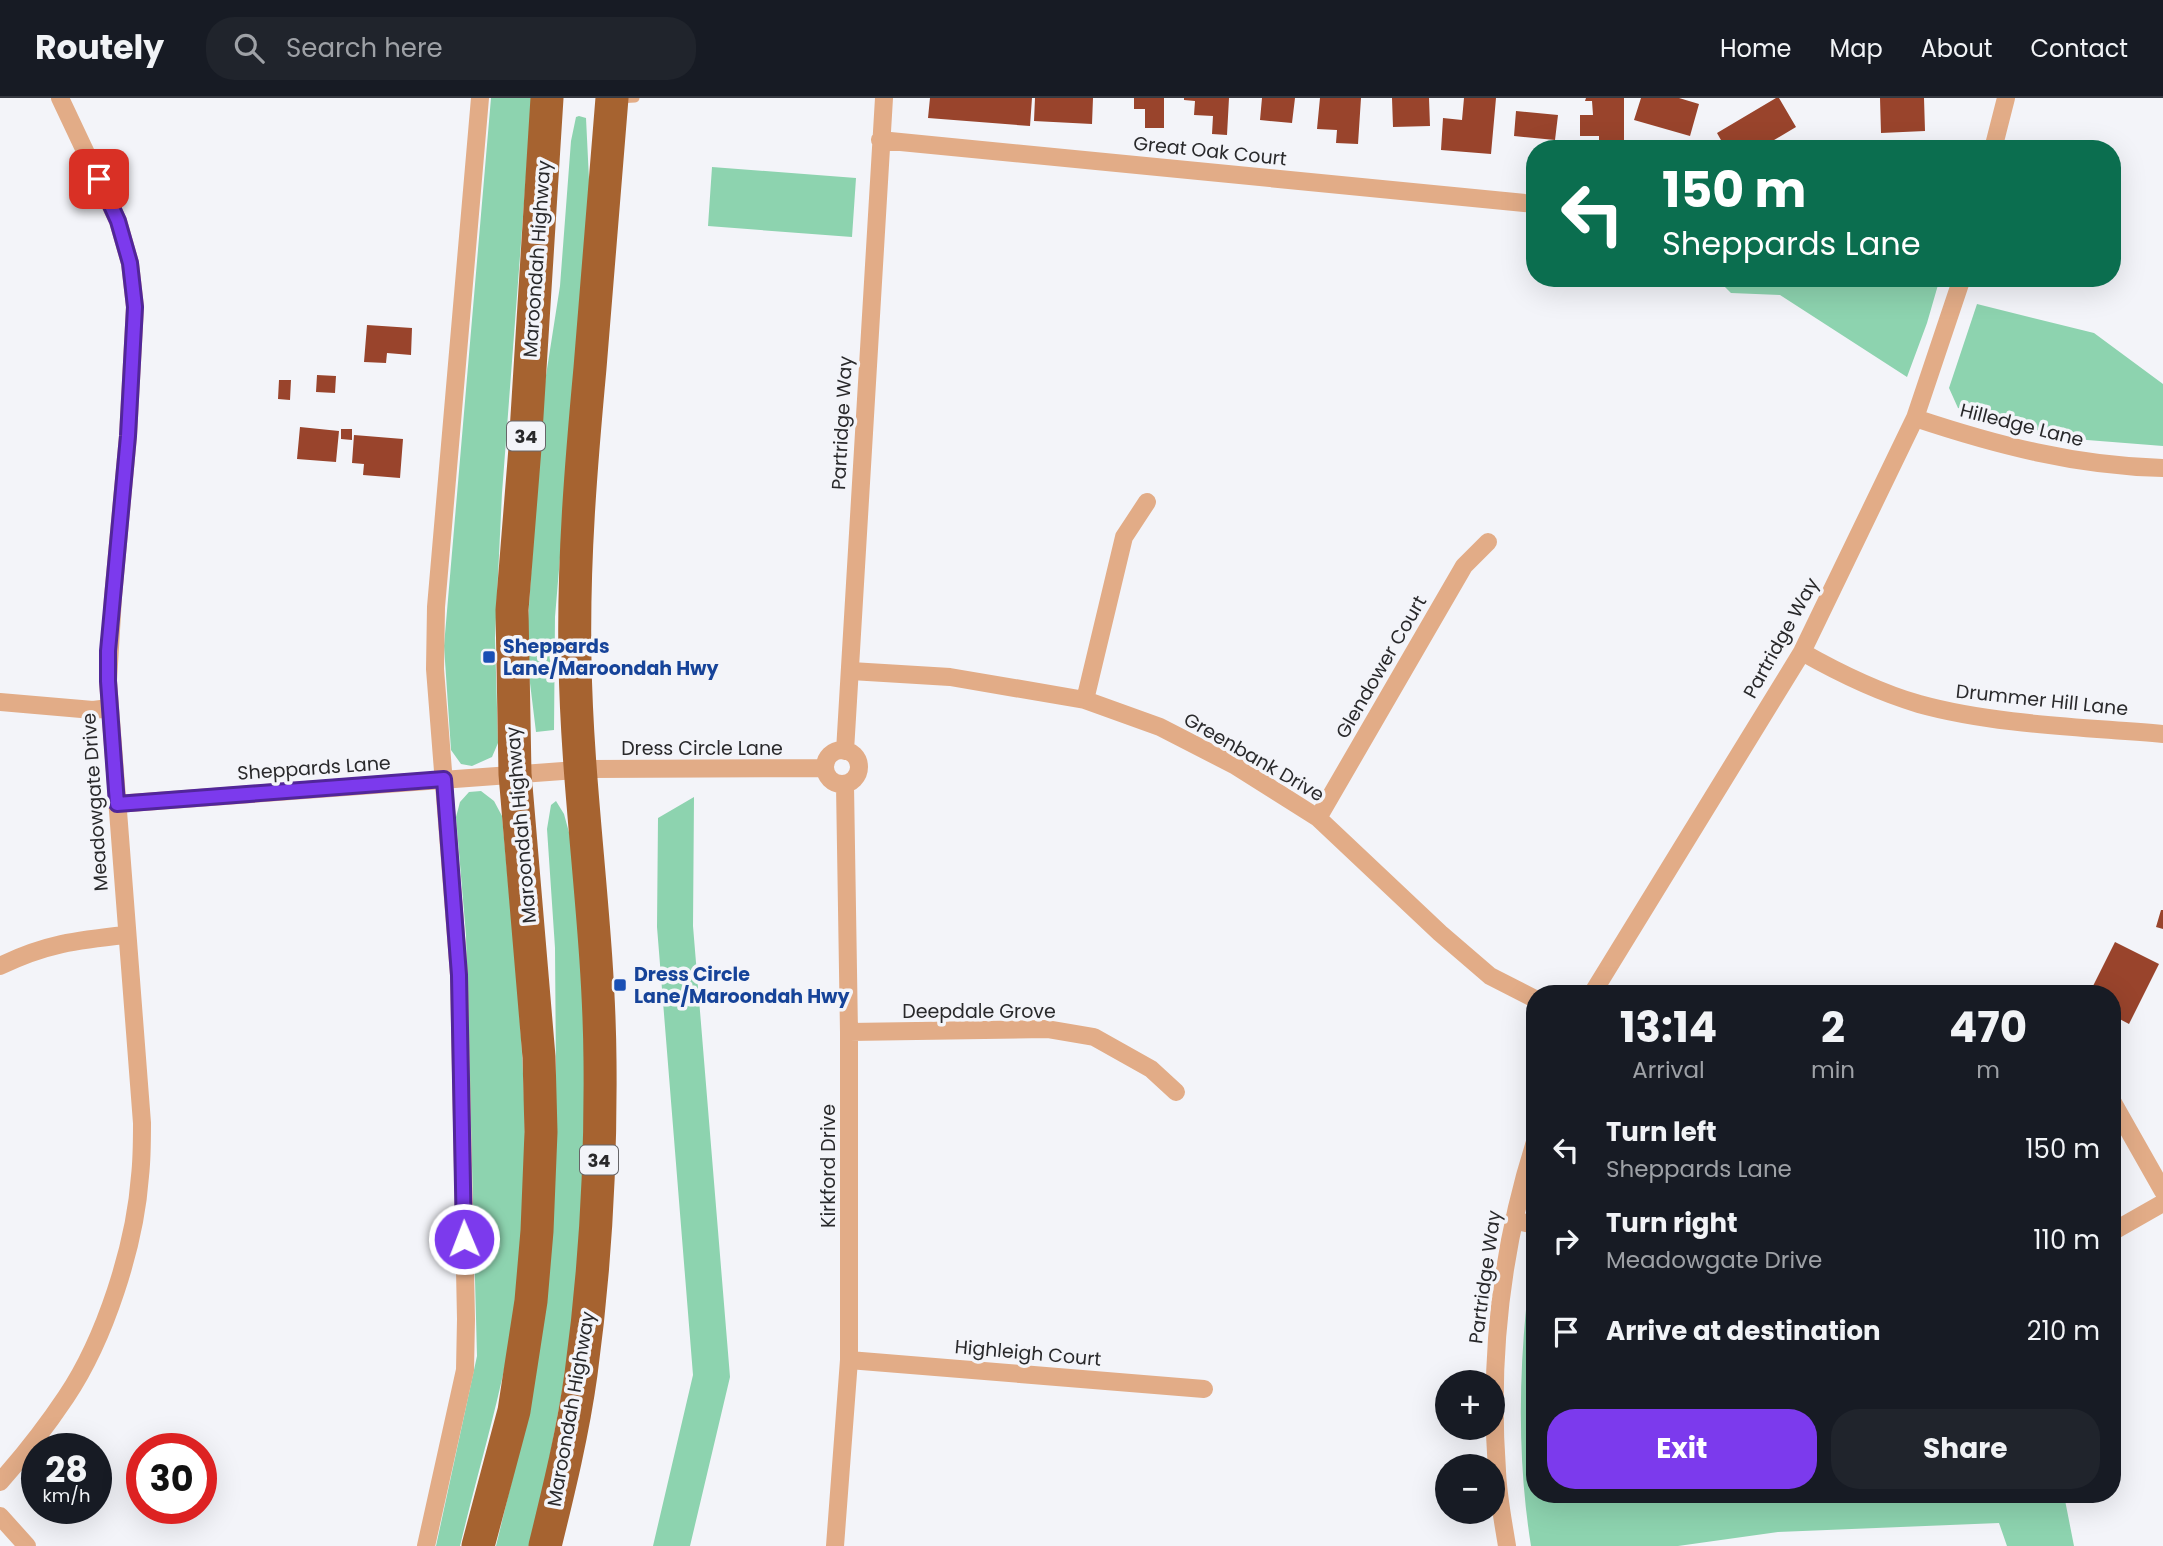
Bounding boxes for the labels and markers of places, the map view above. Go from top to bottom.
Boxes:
pin [69,149,129,209]
place label: Sheppards Lane/Maroondah Hwy [503,633,720,682]
marker: Sheppards Lane/Maroondah Hwy [481,649,497,665]
place label: Dress Circle Lane/Maroondah Hwy [634,961,851,1010]
marker: Dress Circle Lane/Maroondah Hwy [612,977,628,993]

